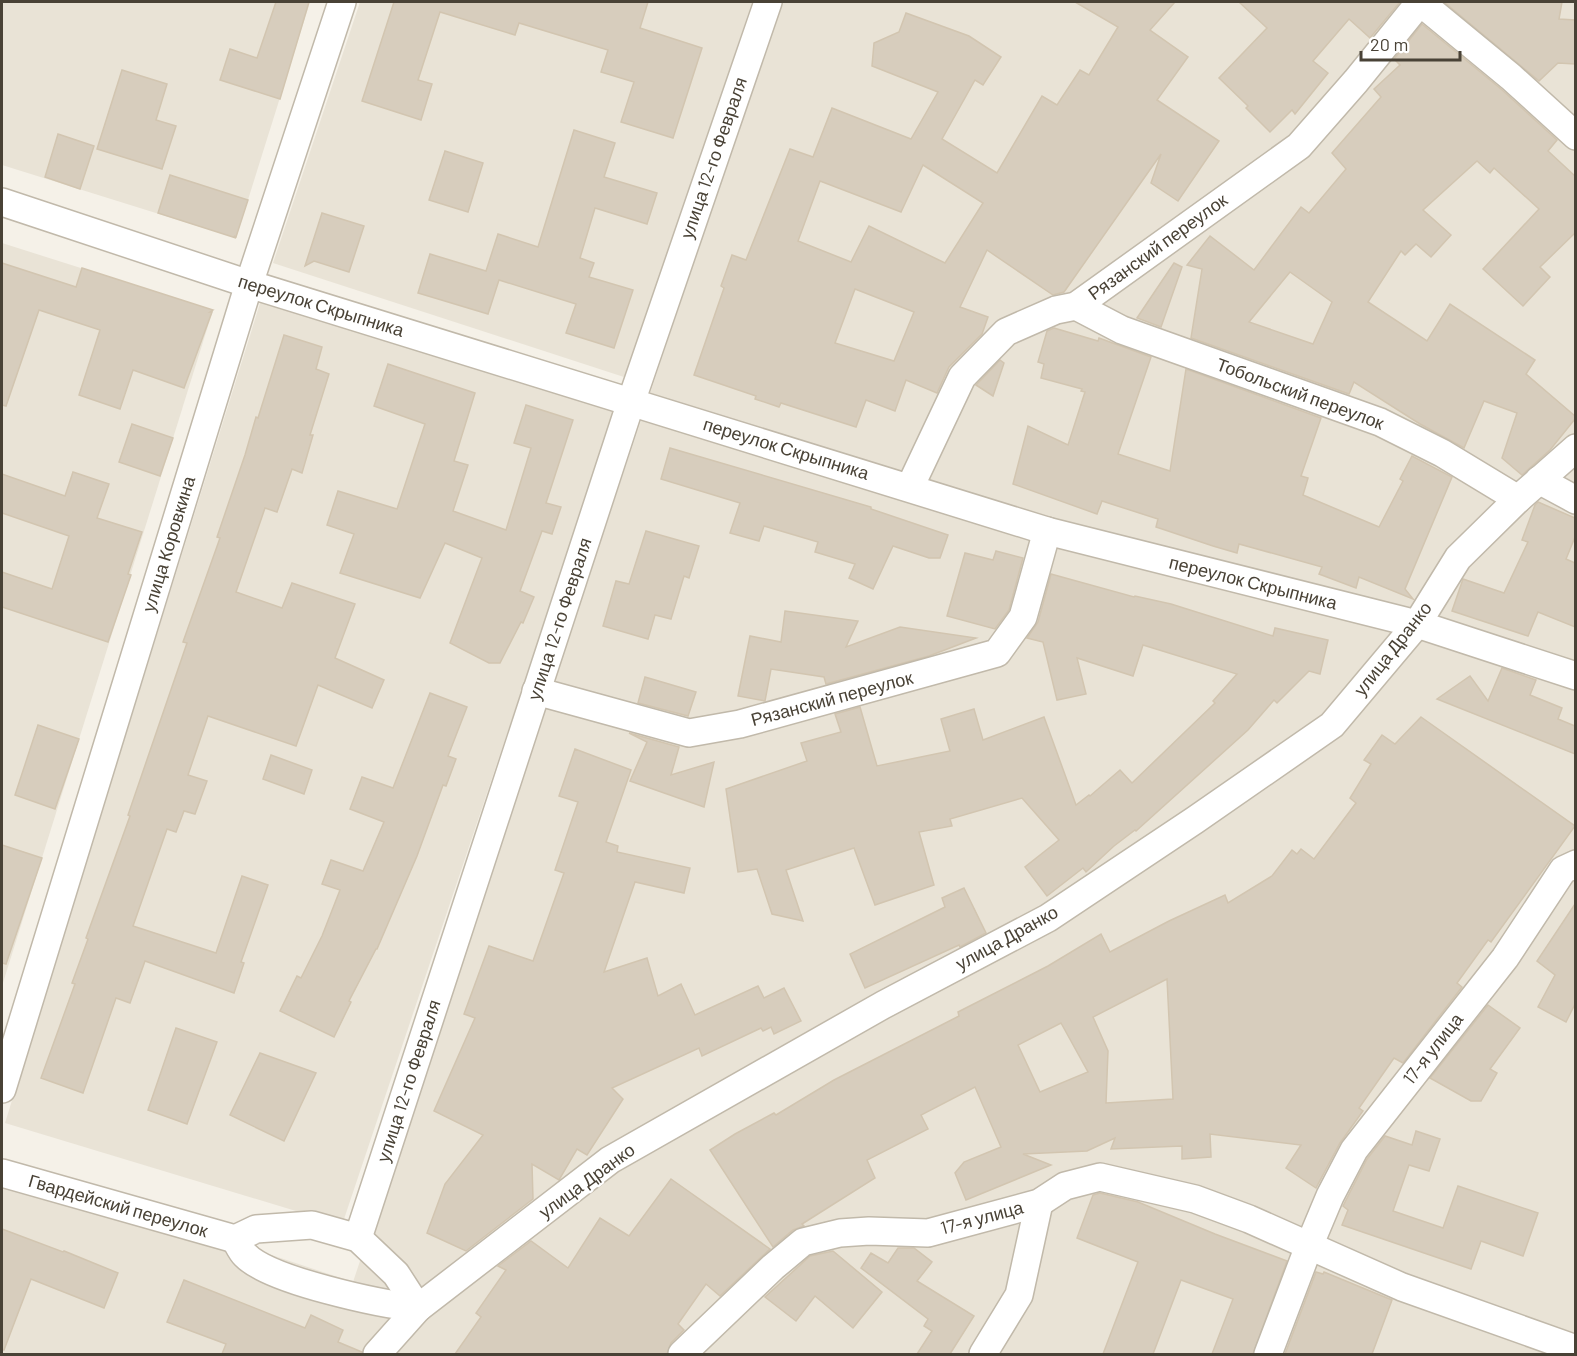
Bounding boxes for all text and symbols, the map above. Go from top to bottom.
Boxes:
scale bar [1361,24,1460,62]
text: 20 m [1370,33,1408,55]
street label: улица 12-го Февраля [675,74,751,241]
street label: Рязанский переулок [1084,188,1231,304]
street label: переулок Скрыпника [236,269,408,341]
street label: Тобольский переулок [1214,352,1387,434]
street label: переулок Скрыпника [701,412,873,484]
street label: улица Коровкина [137,472,199,614]
street label: улица 12-го Февраля [522,535,596,703]
street label: переулок Скрыпника [1167,551,1340,614]
street label: улица Дранко [1349,597,1436,700]
street label: Рязанский переулок [748,666,915,730]
street label: улица Дранко [952,900,1061,974]
street label: улица 12-го Февраля [371,997,445,1165]
street label: 17-я улица [1397,1007,1468,1089]
street label: улица Дранко [534,1138,639,1222]
street label: Гвардейский переулок [26,1169,211,1241]
street label: 17-я улица [938,1195,1026,1239]

